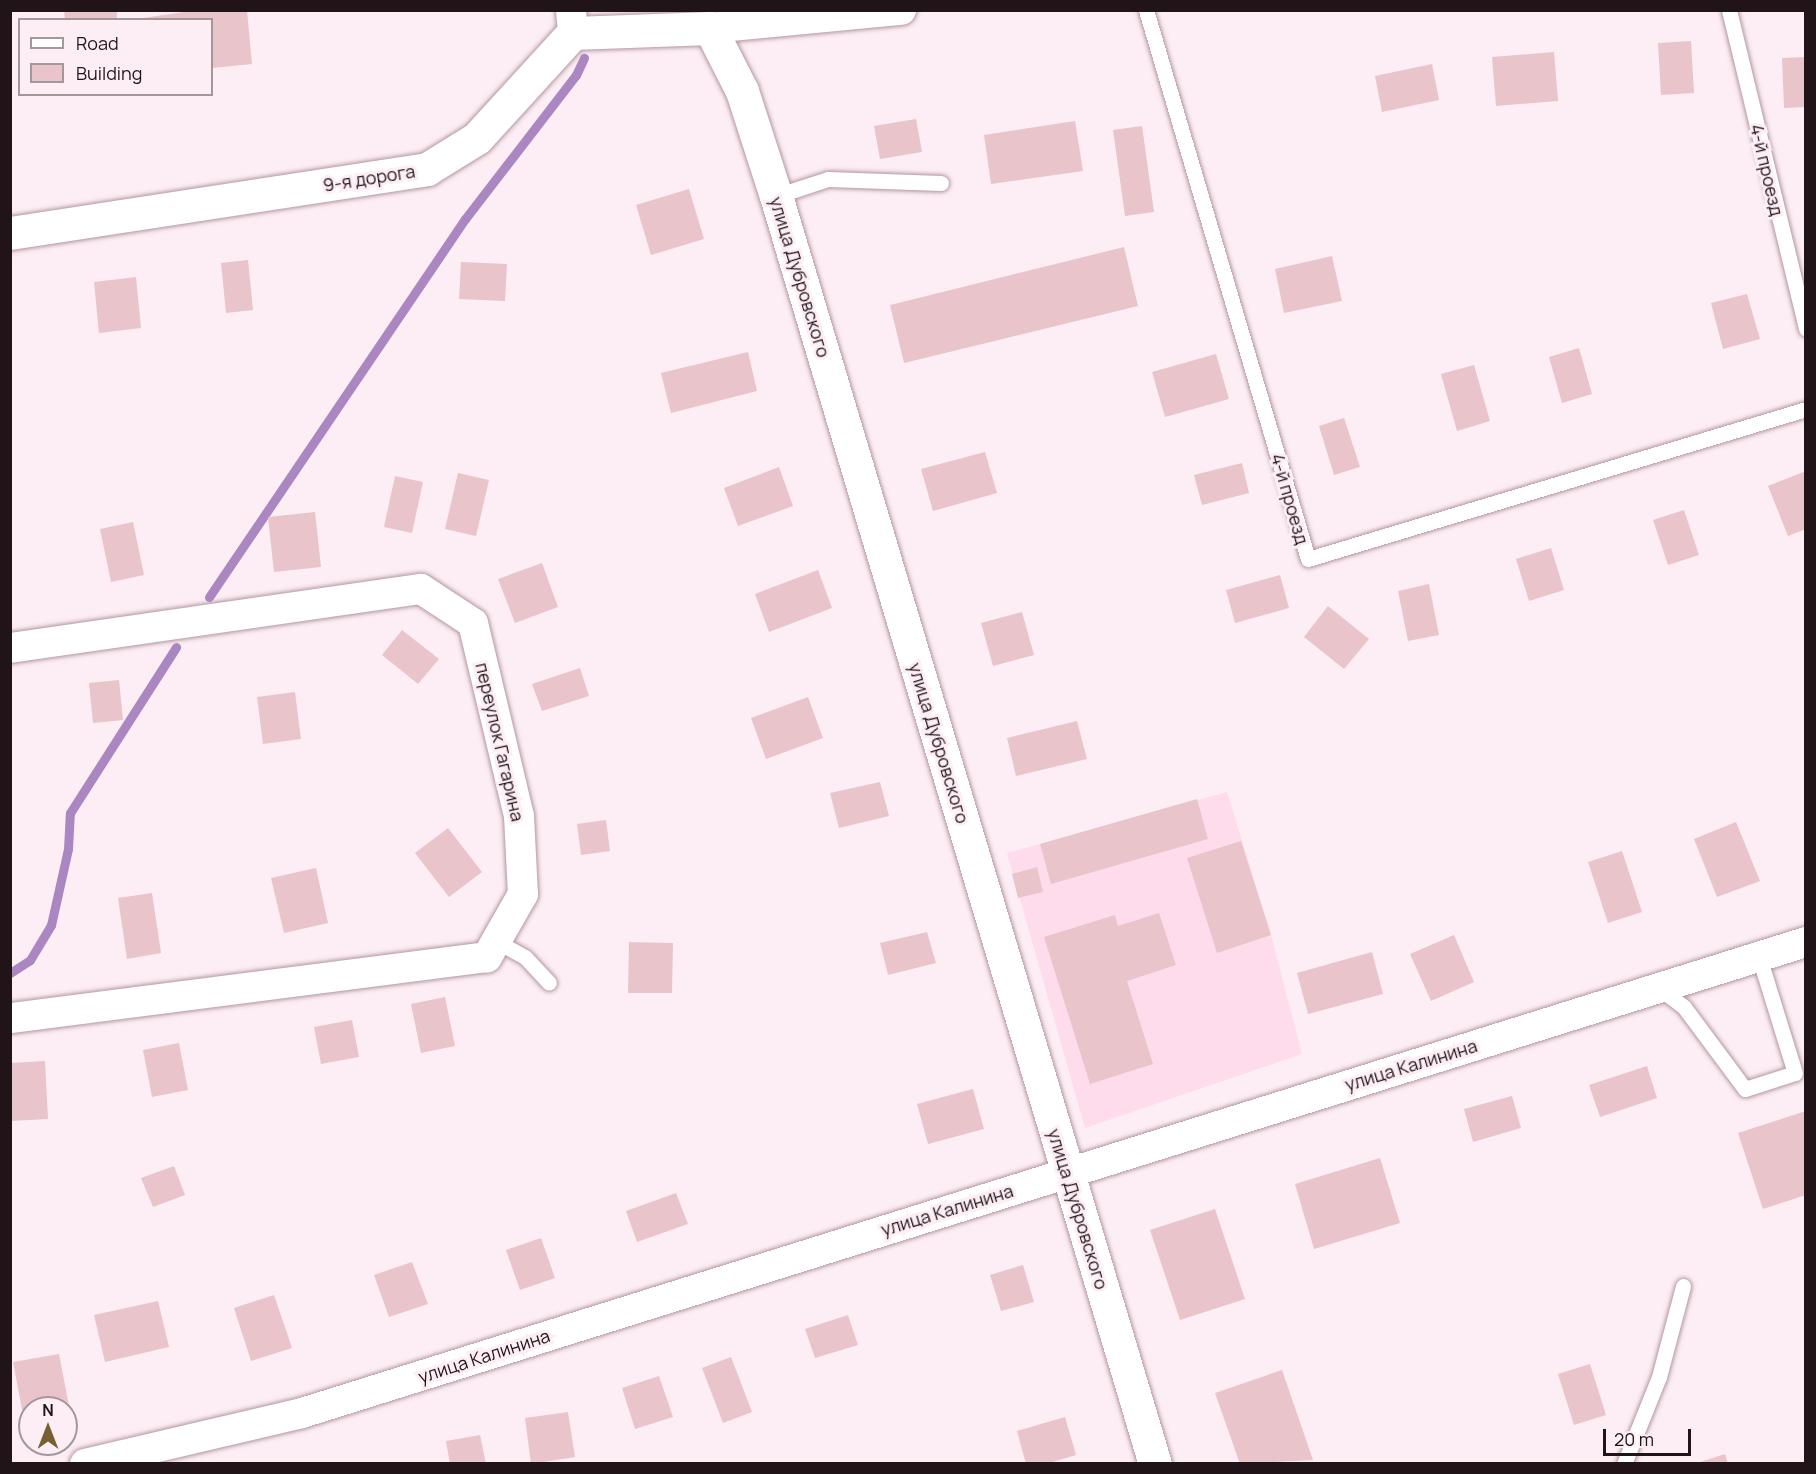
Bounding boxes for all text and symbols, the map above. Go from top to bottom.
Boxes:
legend [18,18,213,96]
text: Road [76,31,119,55]
text: Building [76,61,142,85]
street label: 4-й проезд [1746,122,1788,218]
street label: 9-я дорога [321,160,417,196]
street label: улица Дубровского [765,194,835,360]
street label: 4-й проезд [1267,451,1313,547]
street label: улица Дубровского [904,660,974,826]
street label: переулок Гагарина [471,661,529,823]
street label: улица Калинина [1342,1035,1480,1095]
street label: улица Дубровского [1043,1126,1113,1292]
street label: улица Калинина [878,1180,1016,1240]
street label: улица Калинина [415,1325,553,1387]
north arrow [18,1396,78,1456]
text: N [42,1399,54,1421]
scale bar [1606,1417,1694,1455]
text: 20 m [1614,1427,1654,1451]

